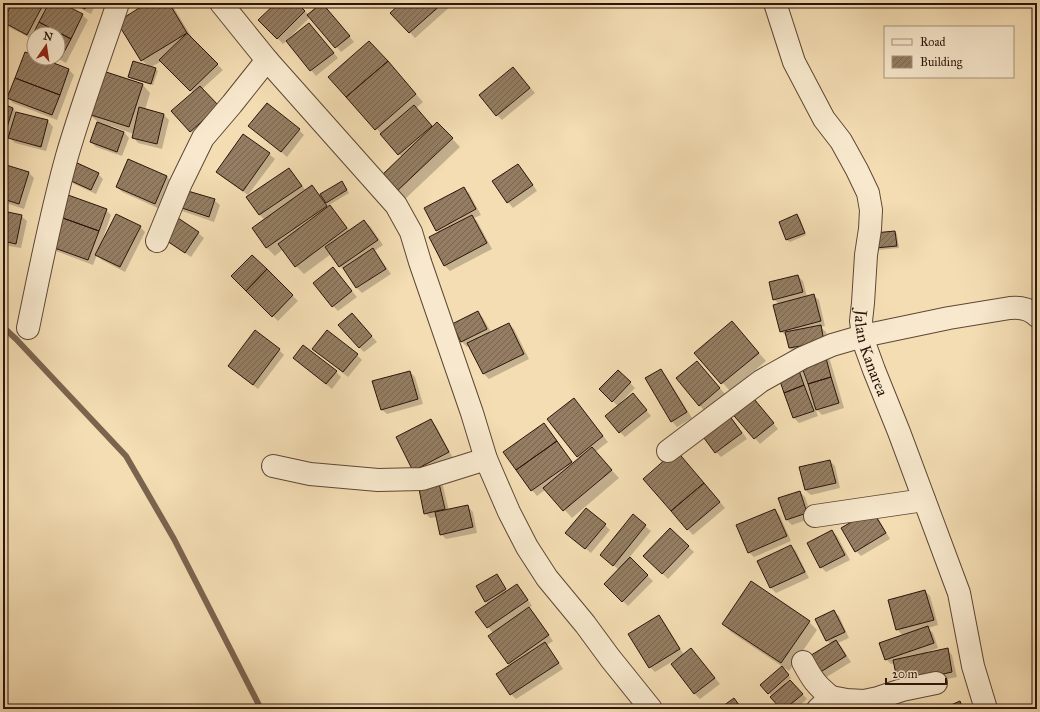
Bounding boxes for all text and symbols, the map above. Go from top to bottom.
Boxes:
north arrow [26,26,66,66]
legend [884,26,1014,78]
text: N [42,29,55,44]
text: Road [920,35,946,49]
text: Building [920,55,963,70]
street label: Jalan Kanarea [851,307,893,399]
scale bar [886,660,946,686]
text: 20 m [892,667,918,681]

